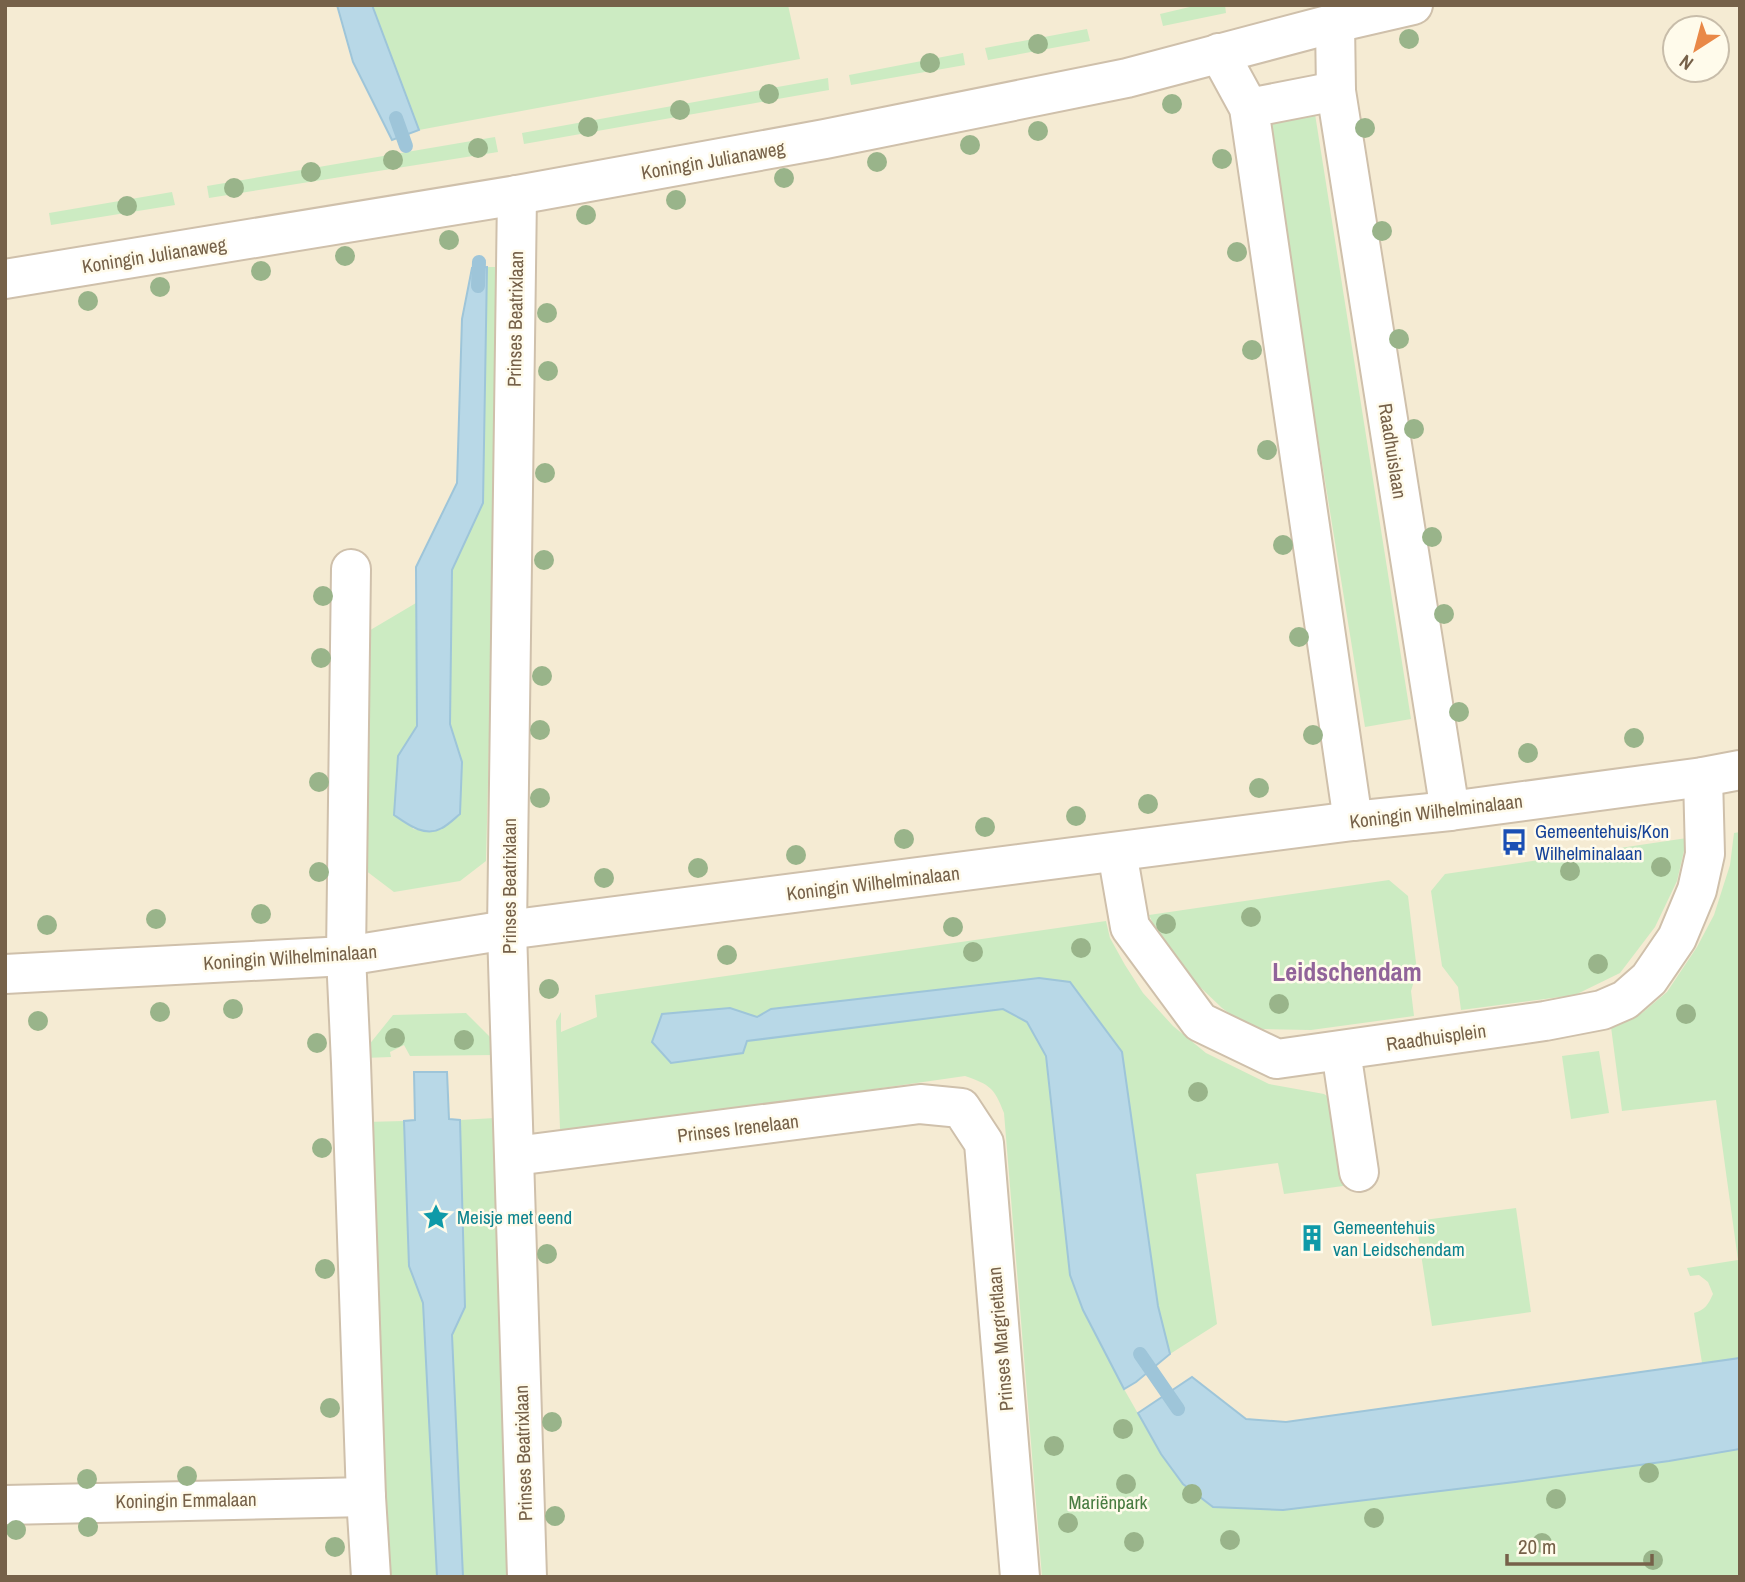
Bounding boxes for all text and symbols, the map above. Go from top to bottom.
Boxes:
north arrow [1661,14,1731,84]
text: N [1674,49,1698,77]
street label: Koningin Julianaweg [639,135,787,185]
street label: Koningin Julianaweg [80,231,228,279]
street label: Prinses Beatrixlaan [501,251,529,387]
street label: Raadhuislaan [1373,401,1413,501]
street label: Koningin Wilhelminalaan [1348,787,1524,835]
street label: Prinses Beatrixlaan [496,818,522,954]
place label: Gemeentehuis/Kon Wilhelminalaan [1535,818,1669,866]
bus stop icon: Gemeentehuis/Kon Wilhelminalaan [1499,827,1529,857]
street label: Koningin Wilhelminalaan [785,859,961,907]
street label: Koningin Wilhelminalaan [202,938,378,976]
district label: Leidschendam [1272,954,1422,989]
street label: Raadhuisplein [1384,1017,1488,1057]
street label: Prinses Irenelaan [676,1108,800,1148]
place icon: Meisje met eend [421,1202,451,1232]
place label: Meisje met eend [457,1204,572,1230]
place label: Gemeentehuis van Leidschendam [1333,1214,1465,1262]
building icon: Gemeentehuis van Leidschendam [1297,1223,1327,1253]
street label: Prinses Margrietlaan [981,1266,1019,1412]
street label: Prinses Beatrixlaan [508,1385,538,1521]
street label: Koningin Emmalaan [115,1486,257,1514]
park label: Mariënpark [1069,1489,1148,1515]
scale bar [1507,1522,1652,1566]
text: 20 m [1518,1532,1556,1561]

